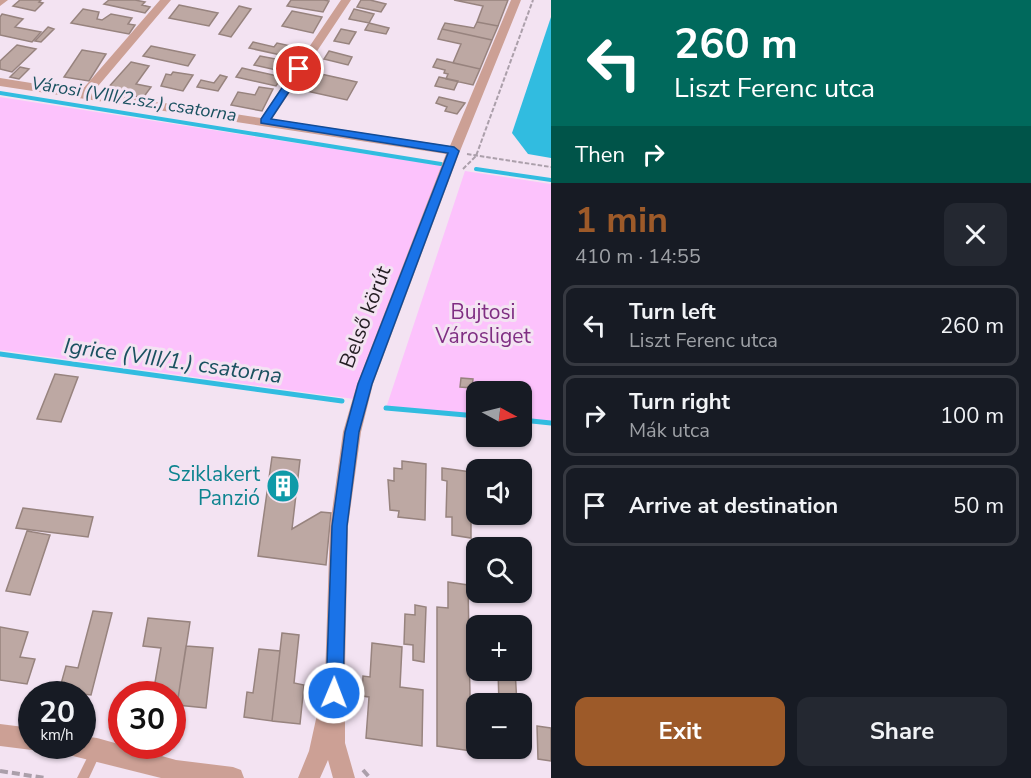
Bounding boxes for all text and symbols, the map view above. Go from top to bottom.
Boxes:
text: 260 m [674,16,798,73]
icon: left [575,24,653,102]
pin [273,43,324,94]
icon: arrive [282,52,315,85]
text: Liszt Ferenc utca [674,70,875,107]
water label: Városi (VIII/2.sz.) csatorna [30,71,238,127]
icon: right [637,138,670,171]
text: Then [575,140,625,170]
text: 1 min [575,196,668,245]
button: close [944,203,1007,266]
text: 410 m · 14:55 [575,243,701,270]
street label: Belső körút [333,261,398,372]
text: Turn left [629,297,716,327]
park label: Bujtosi Városliget [434,298,531,350]
icon: left [578,309,611,342]
text: 260 m [940,311,1004,341]
text: Liszt Ferenc utca [629,327,778,354]
water label: Igrice (VIII/1.) csatorna [62,331,284,391]
north arrow [466,381,532,447]
map controls [466,381,532,759]
text: Turn right [629,387,730,417]
icon: right [578,399,611,432]
text: 100 m [940,401,1004,431]
text: Mák utca [629,417,710,444]
button: sound [466,459,532,525]
place label: Sziklakert Panzió [168,460,261,512]
building icon: Sziklakert Panzió [265,468,301,504]
icon: arrive [578,489,611,522]
text: Arrive at destination [629,491,838,521]
text: 50 m [953,491,1004,521]
button: search [466,537,532,603]
button: + [466,615,532,681]
position arrow [302,661,366,725]
speed limit sign: 30 [108,681,186,759]
text: 20 [39,692,75,733]
button: − [466,693,532,759]
button: Exit [575,697,785,766]
button: Share [797,697,1007,766]
text: km/h [40,725,74,745]

